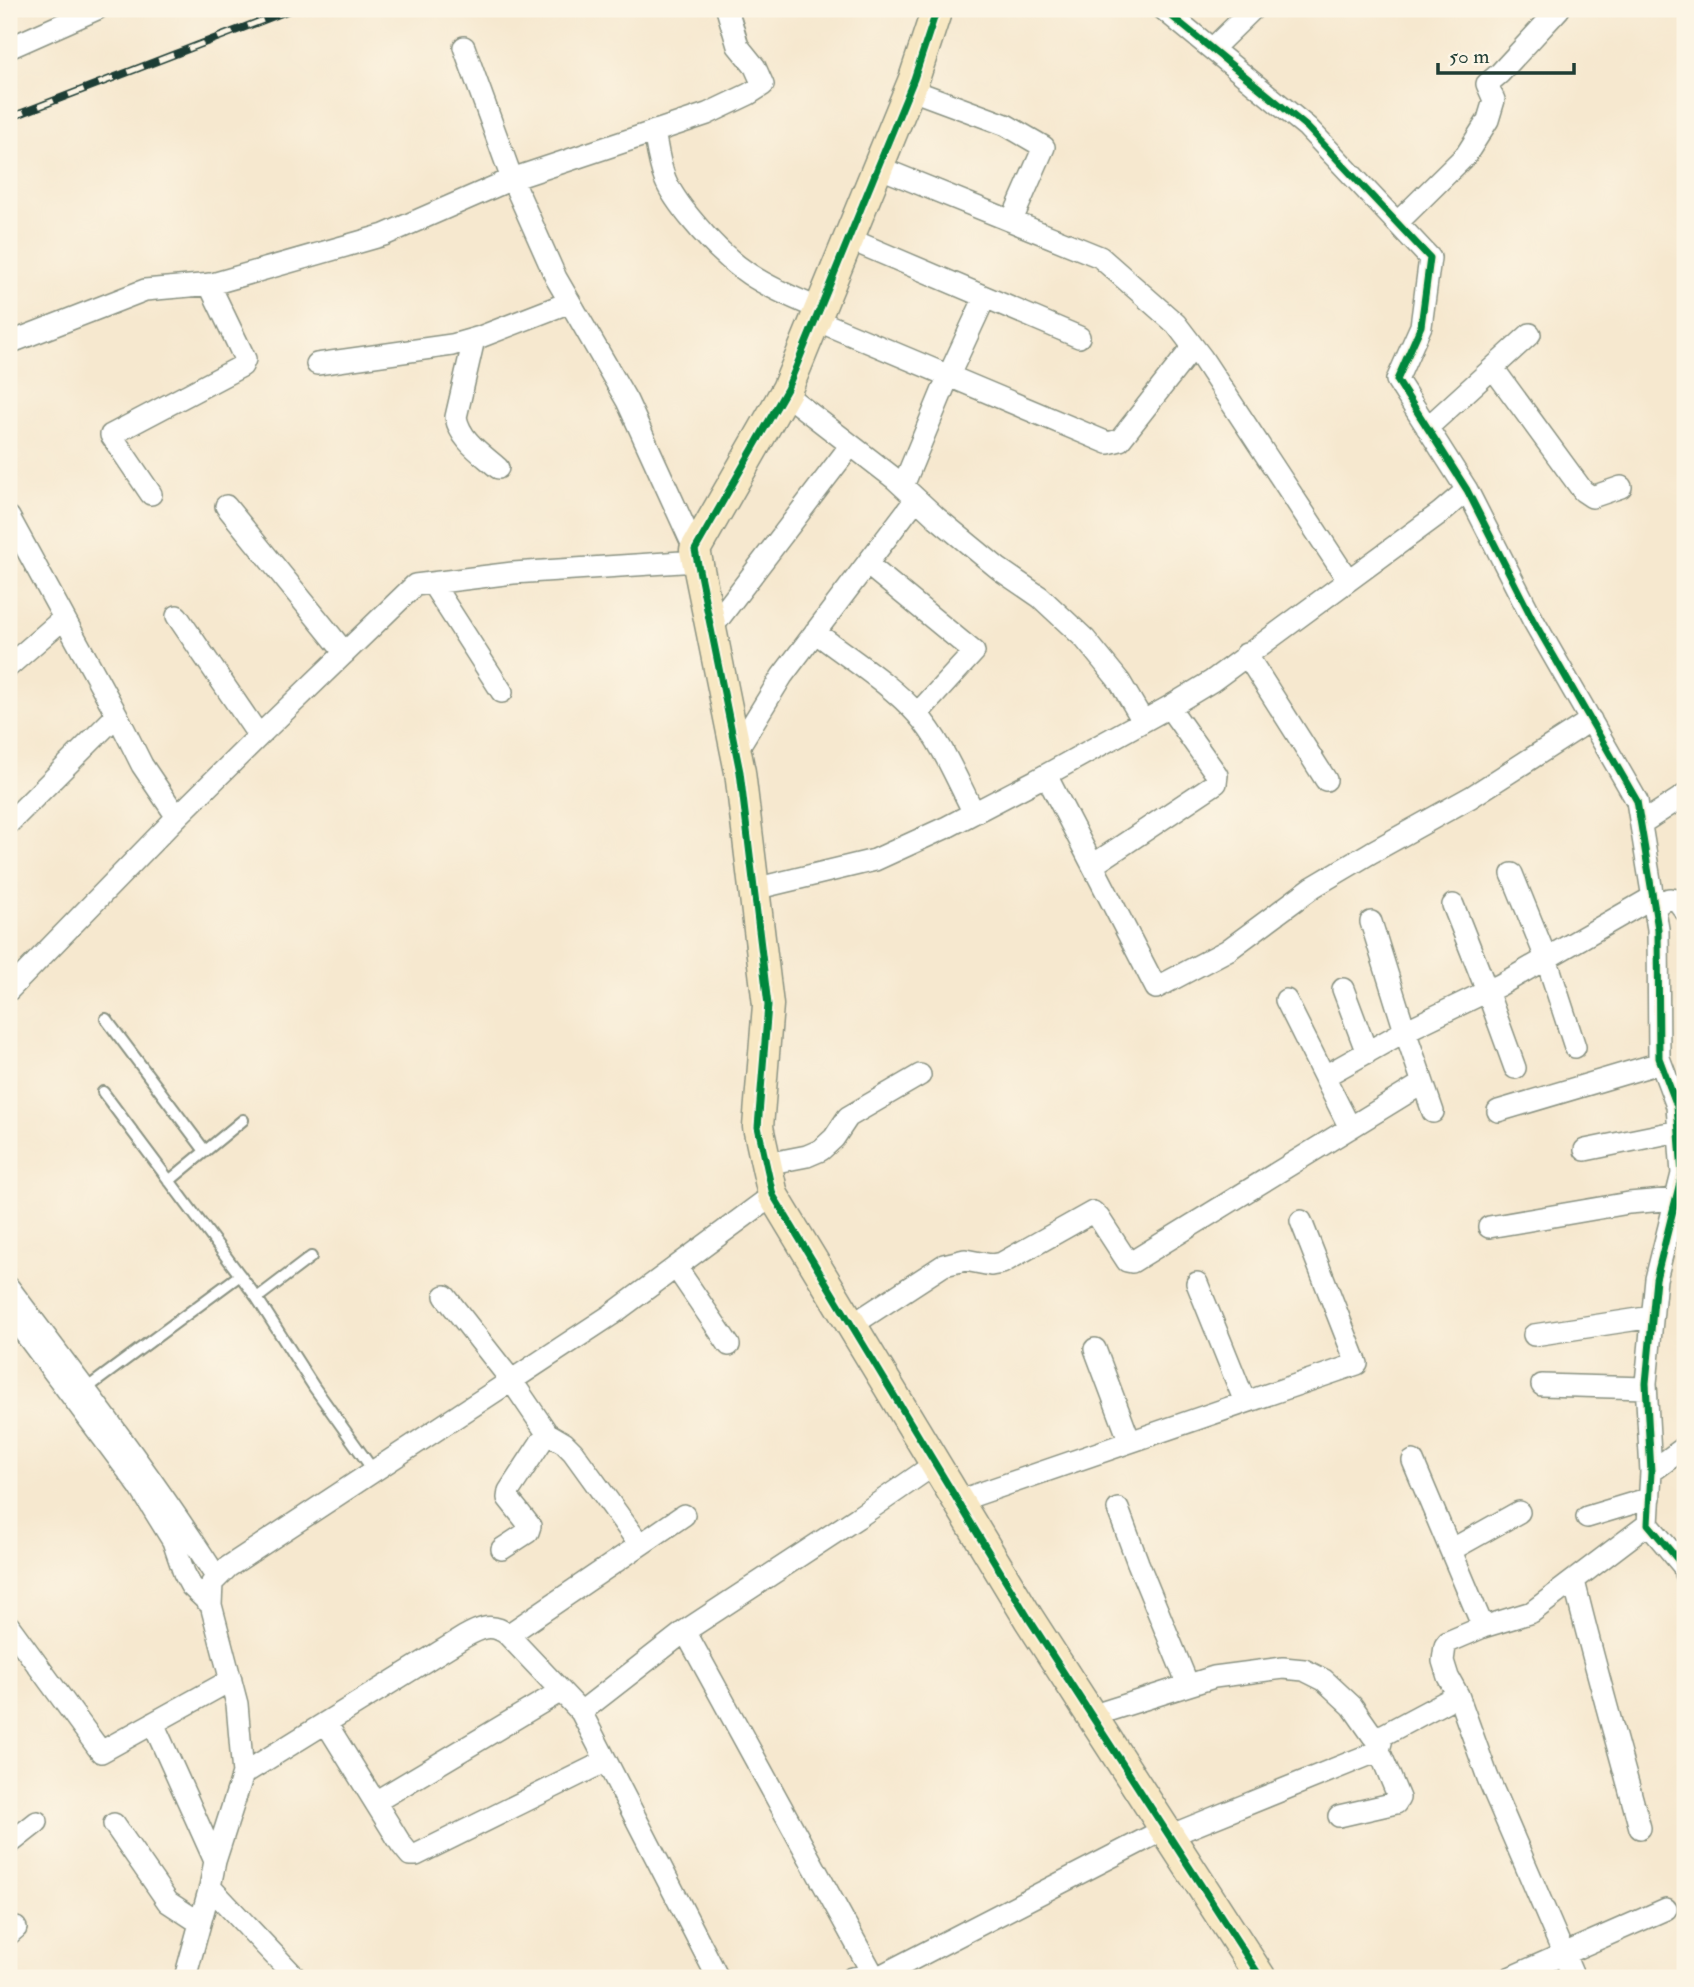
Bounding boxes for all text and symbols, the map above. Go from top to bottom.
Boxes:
scale bar [1438,32,1575,76]
text: 50 m [1449,43,1490,70]

